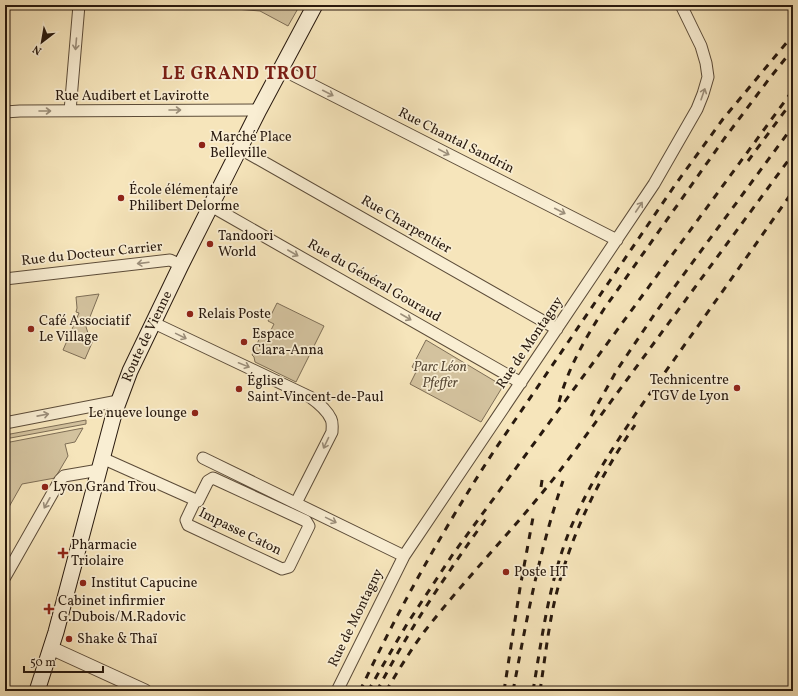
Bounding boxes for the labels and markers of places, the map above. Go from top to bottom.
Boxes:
place label: Marché Place Belleville [210,128,292,163]
marker: Marché Place Belleville [197,140,207,150]
place label: École élémentaire Philibert Delorme [129,181,240,216]
marker: École élémentaire Philibert Delorme [116,193,126,203]
place label: Tandoori World [218,227,274,262]
marker: Tandoori World [205,239,215,249]
place label: Relais Poste [198,305,271,324]
marker: Relais Poste [185,309,195,319]
place label: Café Associatif Le Village [39,312,131,347]
marker: Café Associatif Le Village [26,324,36,334]
place label: Espace Clara-Anna [252,325,324,360]
marker: Espace Clara-Anna [239,337,249,347]
place label: Technicentre TGV de Lyon [650,371,729,406]
place label: Église Saint-Vincent-de-Paul [247,372,384,407]
marker: Technicentre TGV de Lyon [732,383,742,393]
marker: Église Saint-Vincent-de-Paul [234,384,244,394]
place label: Le nueve lounge [89,404,187,423]
marker: Le nueve lounge [190,408,200,418]
place label: Lyon Grand Trou [53,478,157,497]
marker: Lyon Grand Trou [40,482,50,492]
place label: Pharmacie Triolaire [71,536,137,571]
marker: Pharmacie Triolaire [58,548,68,558]
place label: Poste HT [514,563,568,582]
marker: Poste HT [501,567,511,577]
place label: Institut Capucine [91,574,198,593]
marker: Institut Capucine [78,578,88,588]
place label: Cabinet infirmier G.Dubois/M.Radovic [58,592,186,627]
marker: Cabinet infirmier G.Dubois/M.Radovic [43,603,55,615]
place label: Shake & Thaï [77,630,157,649]
marker: Shake & Thaï [64,634,74,644]

